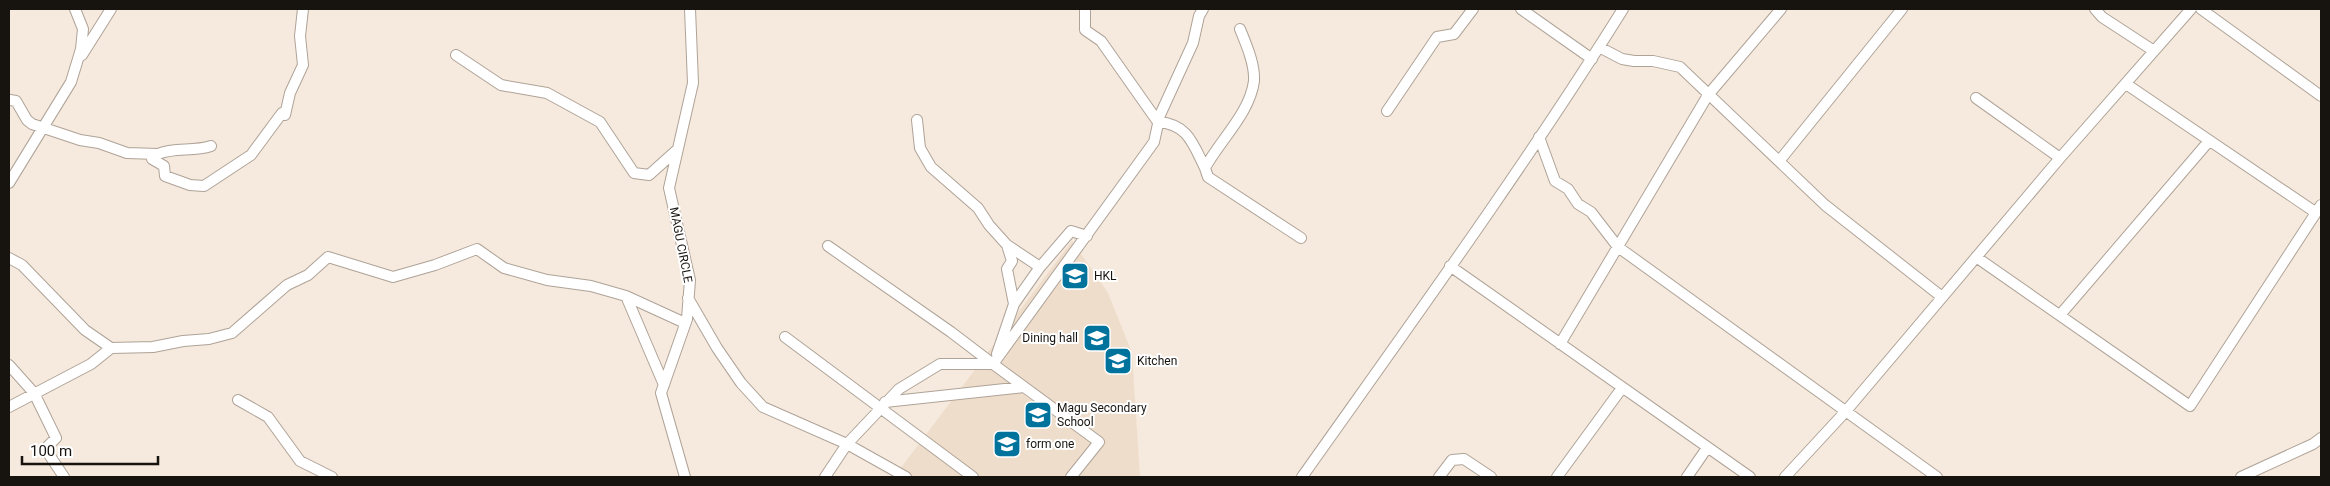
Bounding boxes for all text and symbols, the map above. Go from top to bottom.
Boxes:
street label: MAGU CIRCLE [667,206,695,284]
school or university icon: HKL [1060,261,1090,291]
place label: HKL [1094,269,1117,283]
school or university icon: Dining hall [1082,323,1112,353]
place label: Dining hall [1022,331,1078,345]
school or university icon: Kitchen [1103,346,1133,376]
place label: Kitchen [1137,354,1177,368]
school or university icon: Magu Secondary School [1023,400,1053,430]
place label: Magu Secondary School [1057,401,1147,429]
school or university icon: form one [992,429,1022,459]
scale bar [22,434,159,466]
place label: form one [1026,437,1074,451]
text: 100 m [30,442,72,460]

